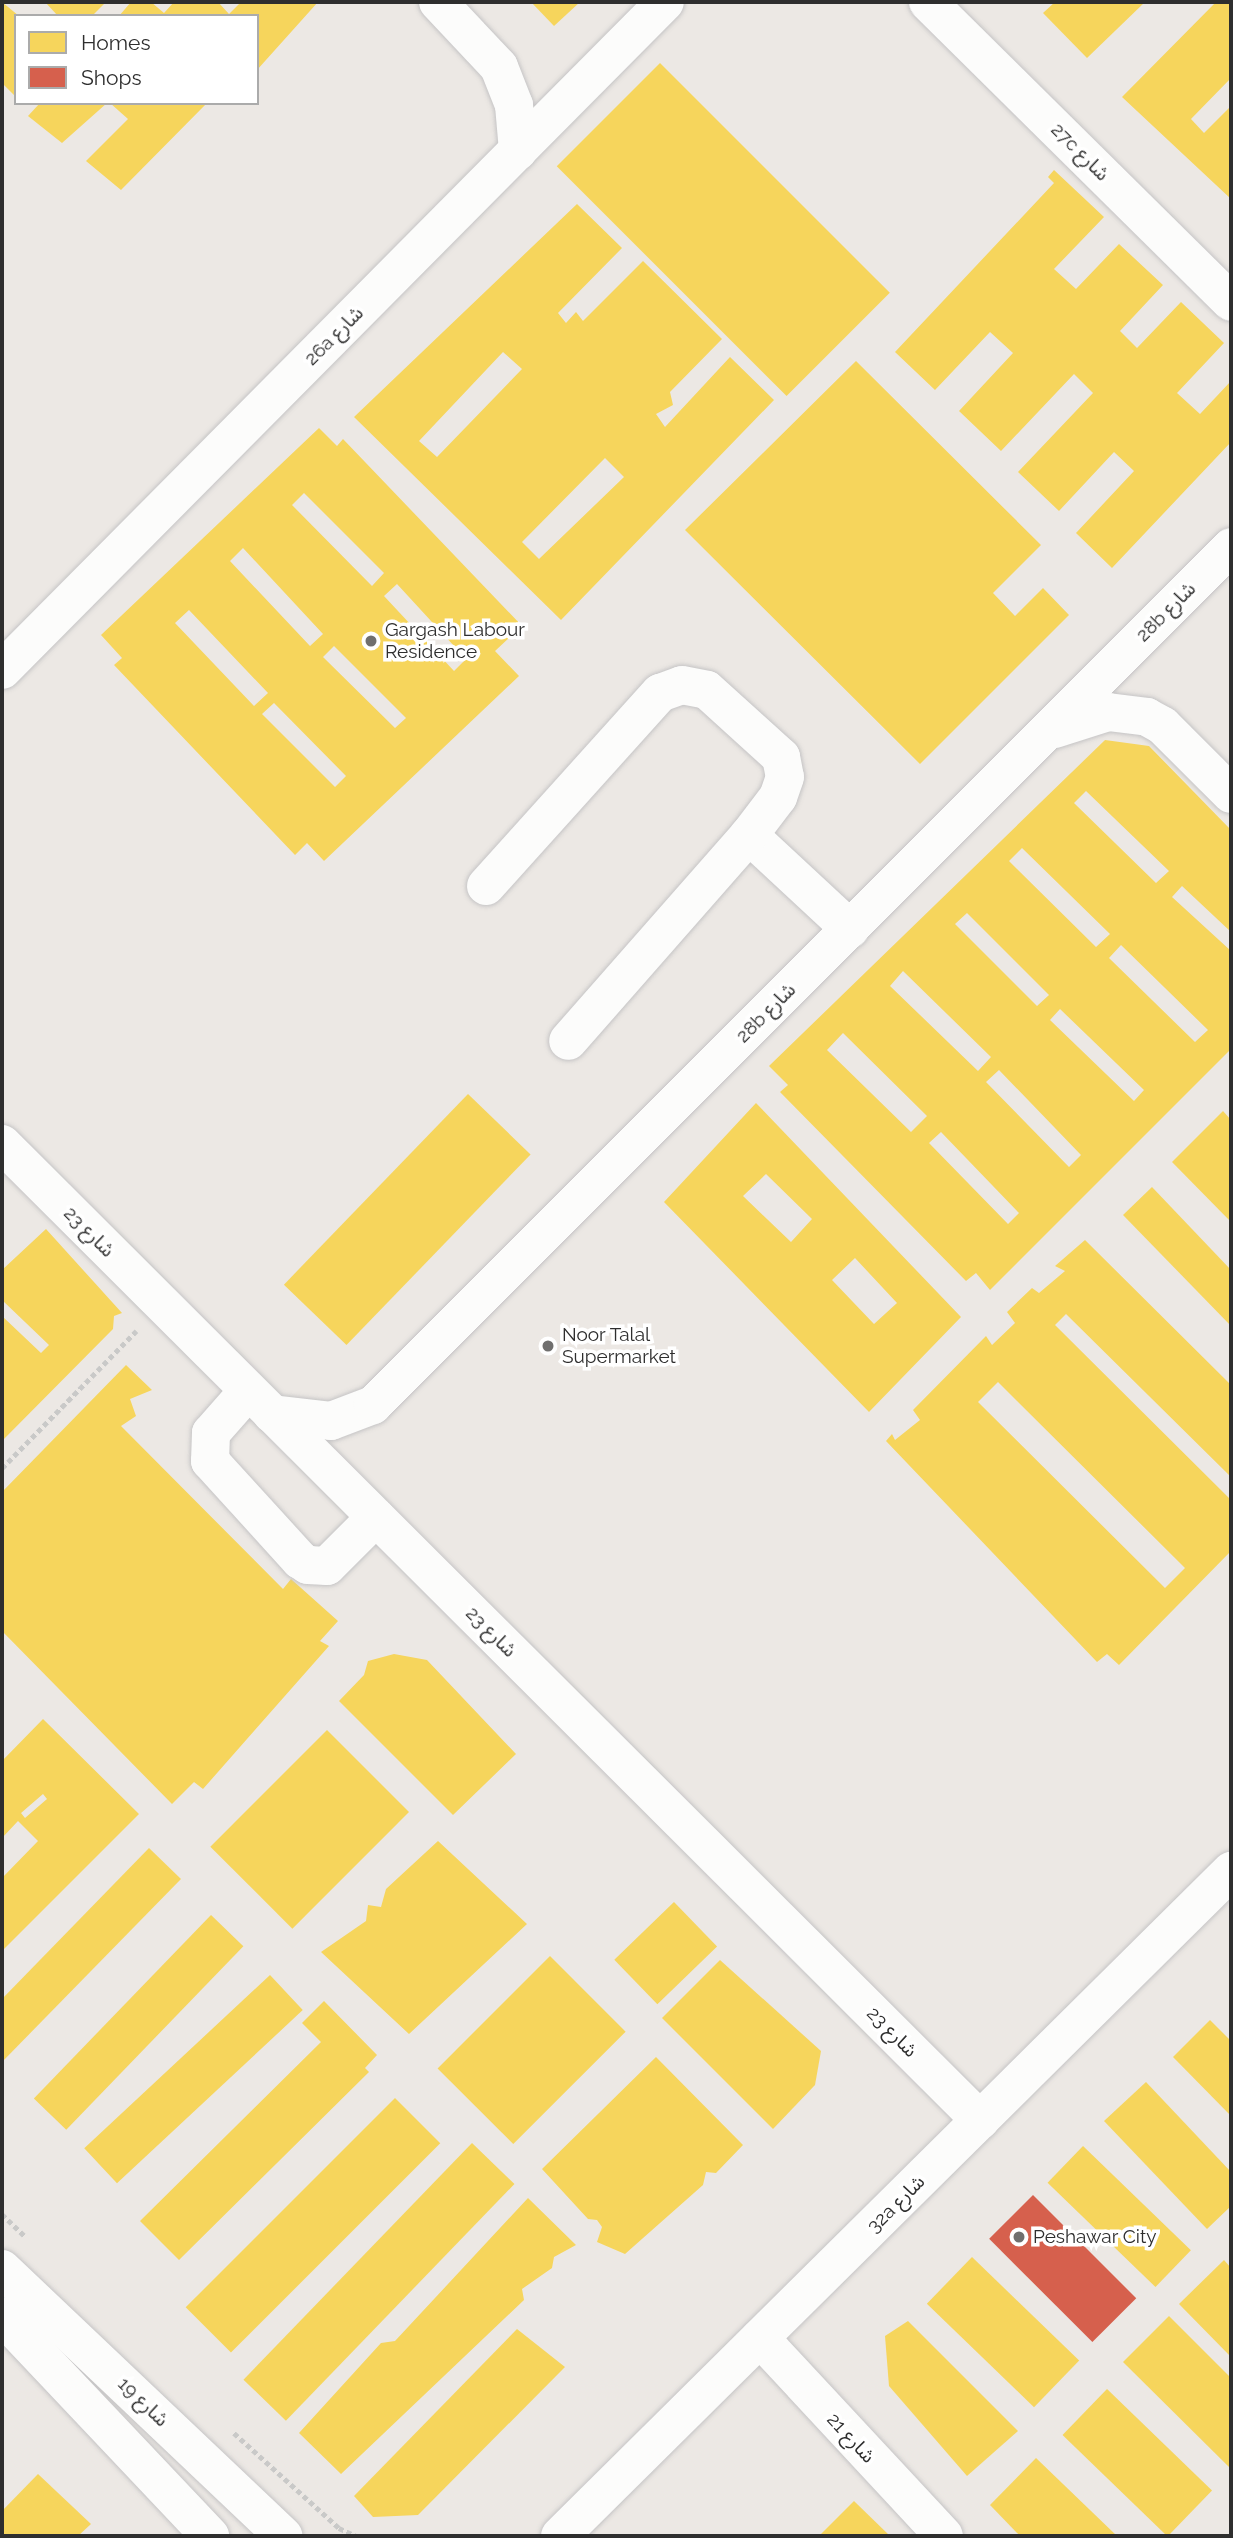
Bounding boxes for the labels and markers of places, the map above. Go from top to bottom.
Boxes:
place label: Gargash Labour Residence [385,619,525,663]
marker: Gargash Labour Residence [363,633,379,649]
place label: Noor Talal Supermarket [562,1324,676,1368]
marker: Noor Talal Supermarket [540,1338,556,1354]
place label: Peshawar City [1033,2226,1157,2248]
marker: Peshawar City [1011,2229,1027,2245]

